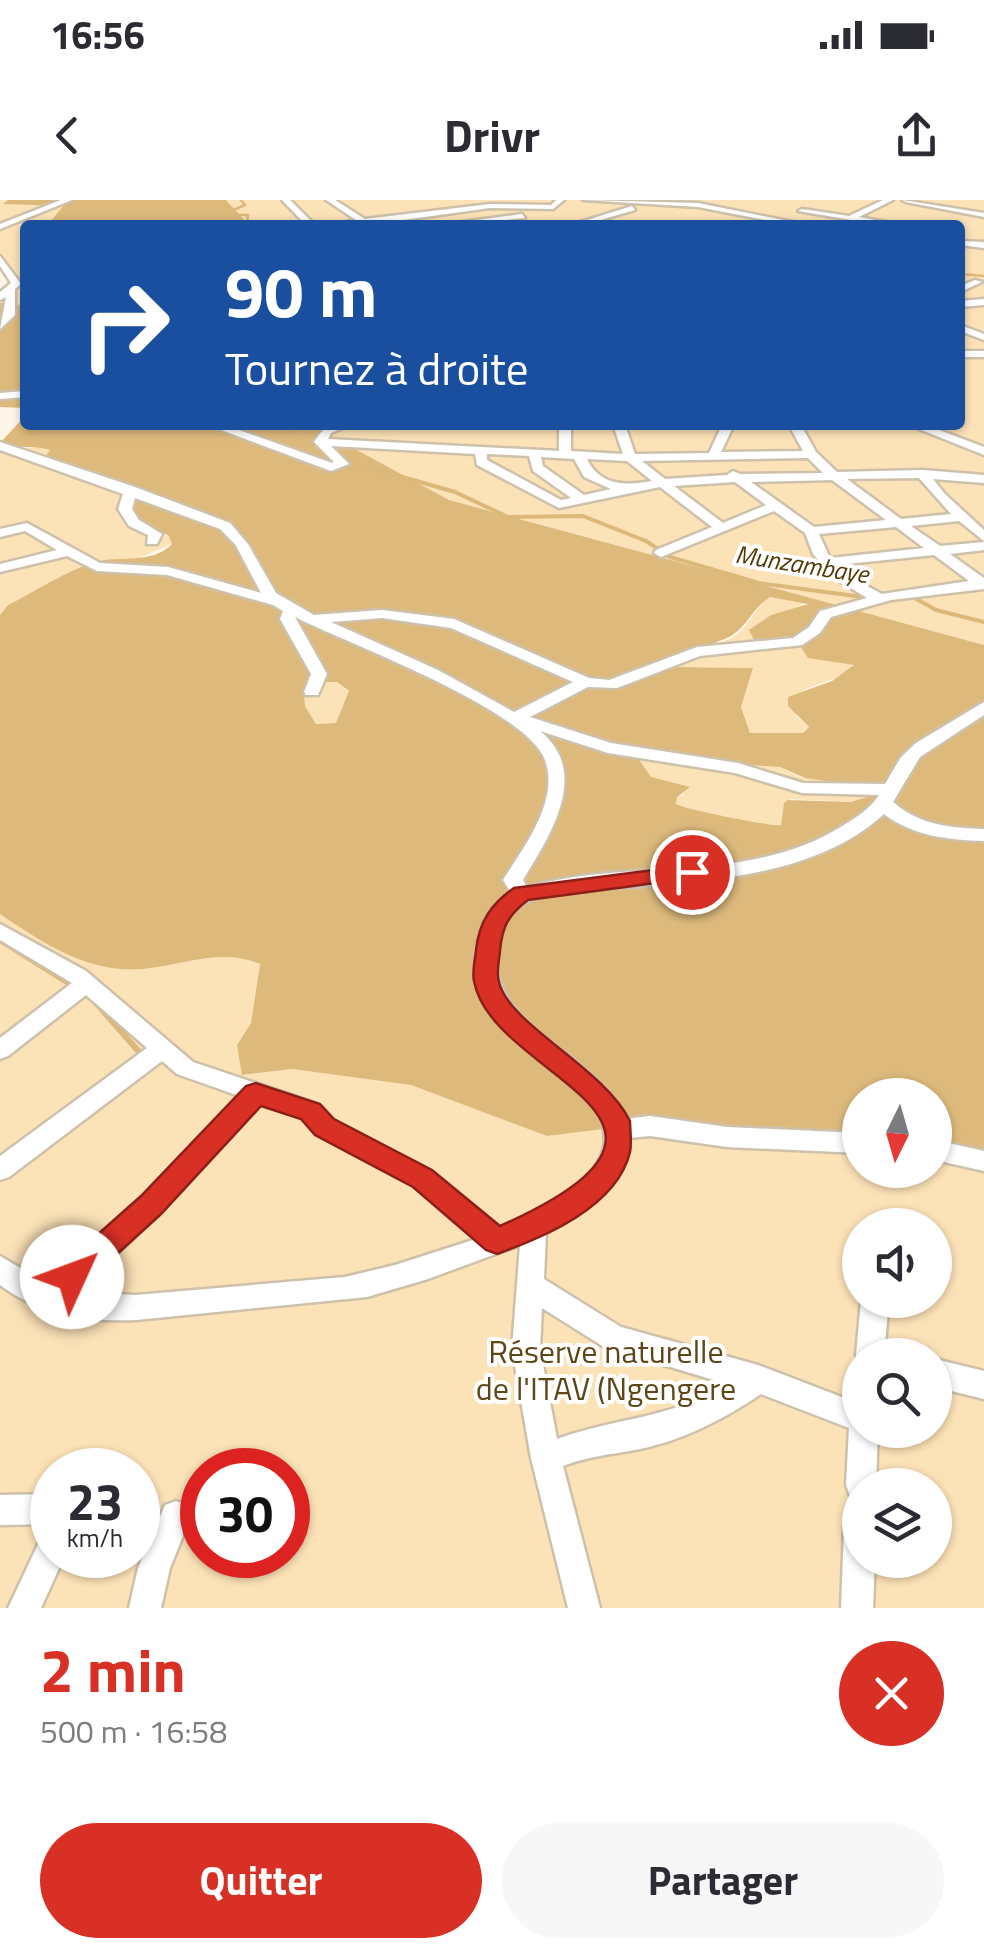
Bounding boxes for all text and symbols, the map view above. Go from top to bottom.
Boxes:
text: 16:56 [50,6,145,64]
text: Drivr [444,101,540,169]
icon: back [40,108,95,163]
icon: share [889,108,944,163]
text: 90 m [225,238,378,344]
icon: right [60,260,190,390]
text: Tournez à droite [225,334,529,402]
water label: Munzambaye [733,535,873,593]
pin [650,830,735,915]
icon: arrive [665,845,720,900]
north arrow [842,1078,952,1188]
map controls [842,1078,952,1578]
button: sound [842,1208,952,1318]
position arrow [20,1225,124,1329]
park label: Réserve naturelle de l'ITAV (Ngengere [476,1327,736,1412]
button: search [842,1338,952,1448]
speed limit sign: 30 [180,1448,310,1578]
text: 23 [67,1463,123,1539]
button: layers [842,1468,952,1578]
text: km/h [67,1519,123,1557]
text: 2 min [40,1624,186,1715]
button: close [839,1641,944,1746]
text: 500 m · 16:58 [40,1707,227,1755]
button: Quitter [40,1823,482,1938]
button: Partager [502,1823,944,1938]

